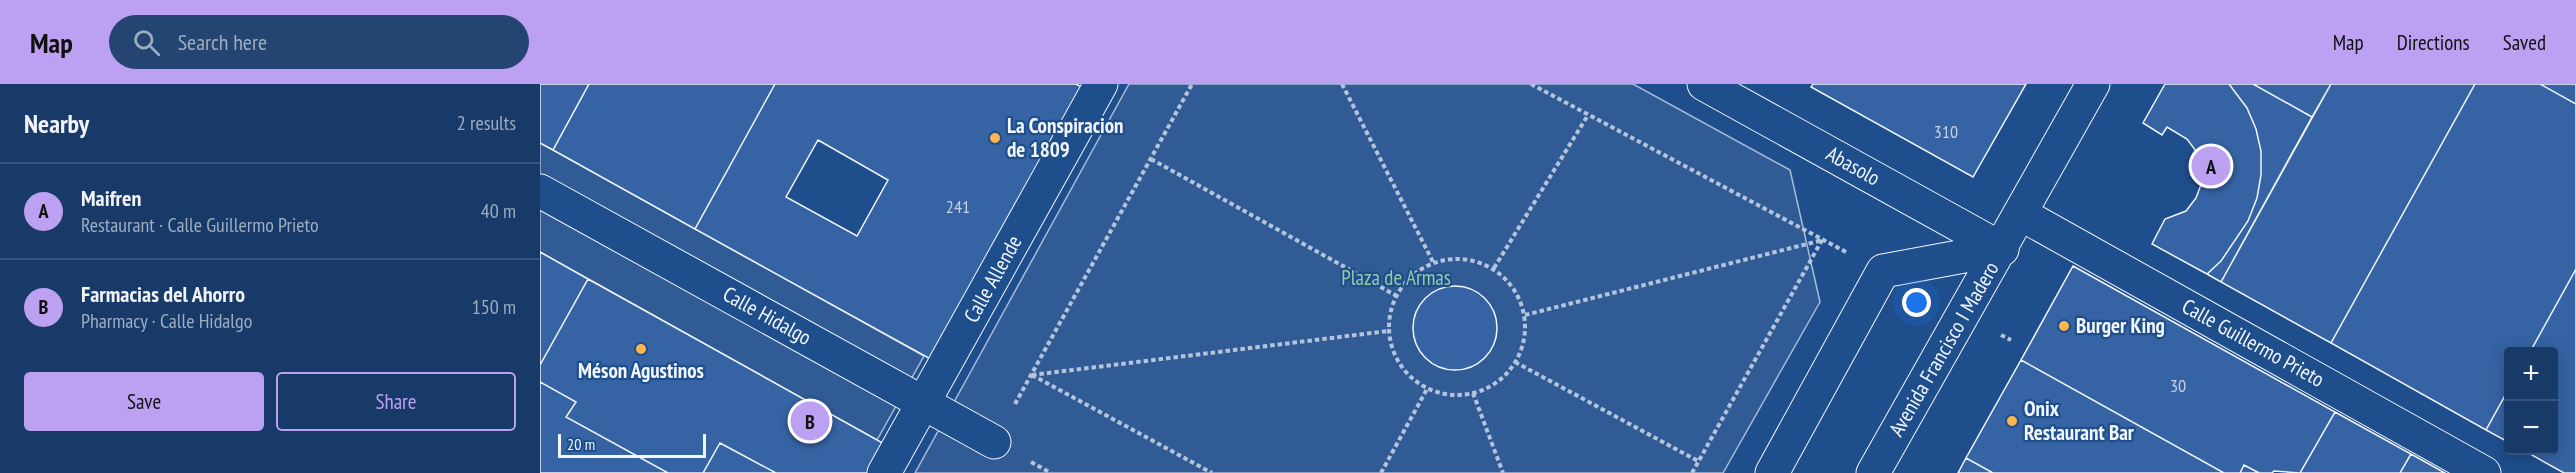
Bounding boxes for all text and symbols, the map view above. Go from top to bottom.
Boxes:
search box [109,15,529,69]
text: Map [30,24,73,61]
icon: search [130,26,163,59]
text: Search here [178,28,267,56]
text: Map [2333,29,2364,56]
text: Directions [2397,29,2470,56]
text: Saved [2503,29,2546,56]
text: Nearby [24,107,89,140]
text: 2 results [457,110,516,136]
place label: La Conspiracion de 1809 [1007,112,1124,163]
house number: 310 [1934,120,1958,143]
marker: La Conspiracion de 1809 [988,131,1002,145]
street label: Abasolo [1822,140,1885,191]
pin: A [2192,144,2230,188]
text: Maifren [81,184,141,212]
house number: 241 [946,195,970,218]
text: A [38,198,49,224]
text: 40 m [481,198,516,224]
text: Restaurant · Calle Guillermo Prieto [81,212,319,238]
street label: Calle Allende [958,230,1028,327]
street label: Avenida Francisco I Madero [1883,257,2005,441]
park label: Plaza de Armas [1341,264,1451,291]
text: Farmacias del Ahorro [81,280,245,308]
street label: Calle Hidalgo [718,280,816,351]
your location [1902,288,1931,317]
street label: Calle Guillermo Prieto [2177,292,2329,393]
text: B [39,294,48,320]
text: 150 m [472,294,516,320]
text: Pharmacy · Calle Hidalgo [81,308,252,334]
place label: Burger King [2076,312,2165,339]
marker: Burger King [2057,319,2071,333]
marker: Méson Agustinos [634,342,648,356]
map controls [2504,347,2558,455]
button: + [2504,347,2558,401]
place label: Méson Agustinos [578,357,704,384]
button: Save [24,372,264,431]
button: Share [276,372,516,431]
house number: 30 [2170,374,2186,397]
place label: Onix Restaurant Bar [2024,395,2135,446]
pin: B [790,398,830,444]
button: − [2504,401,2558,455]
marker: Onix Restaurant Bar [2005,414,2019,428]
scale bar [558,431,706,458]
text: 20 m [567,434,595,454]

